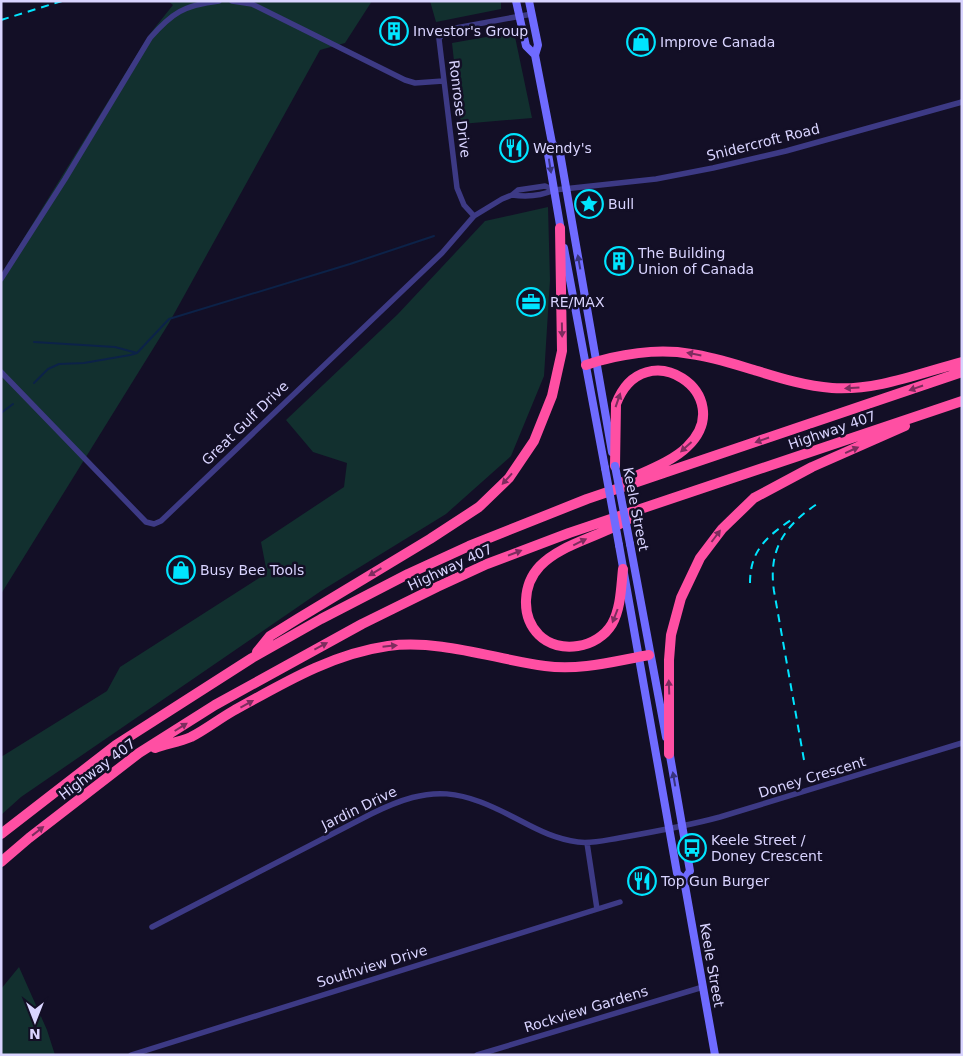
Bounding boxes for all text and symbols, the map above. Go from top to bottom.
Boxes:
building icon: Investor's Group [379,16,409,46]
place label: Investor's Group [413,23,528,39]
shop icon: Improve Canada [626,27,656,57]
place label: Improve Canada [660,34,775,50]
street label: Ronrose Drive [446,59,474,159]
street label: Snidercroft Road [705,120,821,164]
restaurant icon: Wendy's [499,133,529,163]
place label: Wendy's [533,140,592,156]
one-way arrow [547,159,555,175]
place icon: Bull [574,189,604,219]
place label: Bull [608,196,634,212]
place label: The Building Union of Canada [637,245,754,277]
building icon: The Building Union of Canada [604,246,634,276]
one-way arrow [574,254,582,270]
office icon: RE/MAX [516,287,546,317]
place label: RE/MAX [550,294,605,310]
one-way arrow [558,322,566,338]
one-way arrow [686,350,702,358]
street label: Great Gulf Drive [199,378,291,468]
one-way arrow [844,384,860,392]
one-way arrow [908,385,923,392]
one-way arrow [614,392,622,407]
street label: Highway 407 [786,408,878,452]
one-way arrow [754,437,769,445]
one-way arrow [681,441,693,453]
one-way arrow [845,445,859,453]
street label: Keele Street [620,466,652,553]
one-way arrow [501,472,513,484]
one-way arrow [711,530,722,543]
one-way arrow [573,538,587,546]
street label: Highway 407 [405,540,495,594]
one-way arrow [508,549,523,557]
shop icon: Busy Bee Tools [166,555,196,585]
place label: Busy Bee Tools [200,562,304,578]
one-way arrow [368,567,381,576]
one-way arrow [611,609,618,624]
one-way arrow [314,642,328,650]
one-way arrow [382,642,398,650]
one-way arrow [665,679,673,695]
one-way arrow [240,699,253,708]
one-way arrow [174,722,187,732]
street label: Highway 407 [56,735,138,803]
street label: Doney Crescent [756,753,868,801]
one-way arrow [669,770,677,786]
street label: Jardin Drive [318,783,399,834]
one-way arrow [32,826,45,836]
place label: Keele Street / Doney Crescent [711,832,823,864]
bus stop icon: Keele Street / Doney Crescent [677,833,707,863]
restaurant icon: Top Gun Burger [627,866,657,896]
place label: Top Gun Burger [660,873,770,889]
street label: Keele Street [697,922,727,1009]
street label: Southview Drive [315,942,429,990]
street label: Rockview Gardens [522,983,650,1035]
north arrow [10,996,60,1046]
text: N [29,1026,41,1042]

